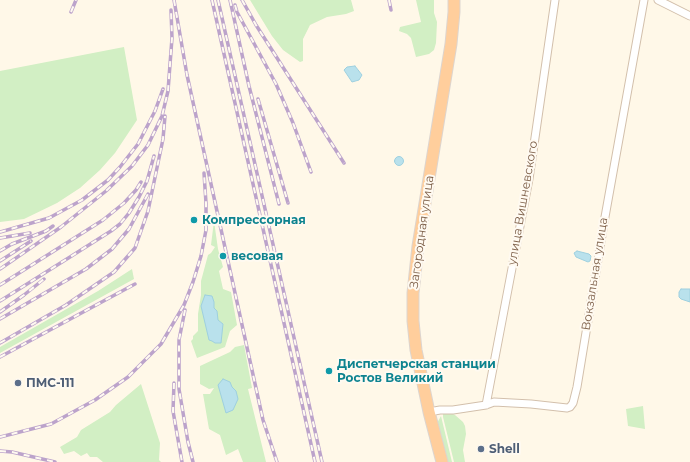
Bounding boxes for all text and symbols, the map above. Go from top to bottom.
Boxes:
street label: улица Вишневского [505,140,541,266]
street label: Загородная улица [407,174,437,290]
place label: Компрессорная [202,213,306,227]
marker: Компрессорная [189,215,199,225]
street label: Вокзальная улица [579,216,611,332]
place label: весовая [231,249,283,263]
marker: весовая [218,251,228,261]
place label: Диспетчерская станции Ростов Великий [337,357,496,385]
marker: Диспетчерская станции Ростов Великий [324,366,334,376]
place label: ПМС-111 [26,376,74,390]
marker: ПМС-111 [13,378,23,388]
place label: Shell [489,442,520,456]
marker: Shell [476,444,486,454]

